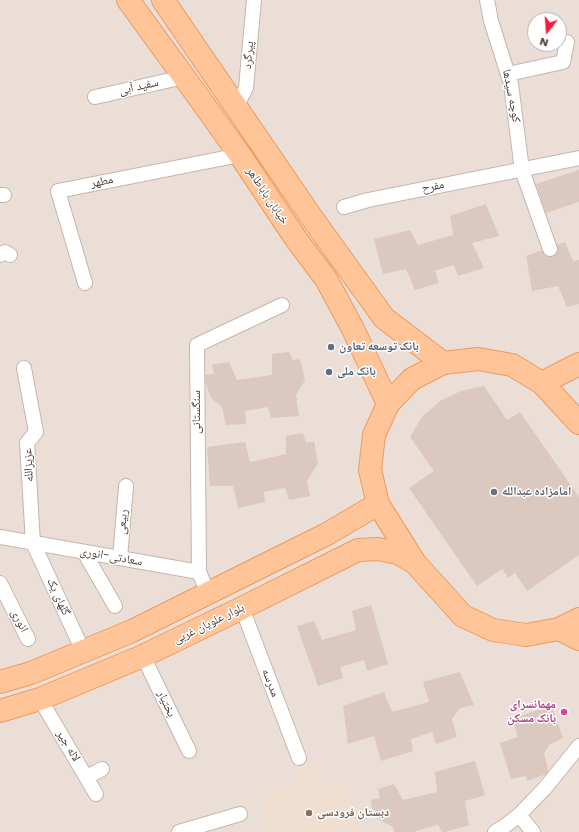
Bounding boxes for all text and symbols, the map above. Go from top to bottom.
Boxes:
north arrow [527,12,567,52]
text: N [537,34,550,51]
street label: پیرگرد [241,40,257,70]
street label: کوچه سیدها [499,68,523,124]
street label: سفید آبی [118,75,160,99]
street label: خیابان باباطاهر [243,165,291,227]
street label: مطهر [90,173,114,191]
street label: مفرح [421,178,445,196]
place label: بانک توسعه تعاون [339,340,419,354]
marker: بانک توسعه تعاون [326,342,336,352]
place label: بانک ملی [337,365,376,379]
marker: بانک ملی [324,367,334,377]
street label: سنگستانی [190,390,204,434]
street label: عزیزالله [21,448,37,482]
place label: امامزاده عبدالله [502,485,571,499]
marker: امامزاده عبدالله [489,487,499,497]
street label: ربیعی [115,509,131,535]
street label: سعادتی-انوری [78,544,144,570]
street label: گلهای یک [43,576,73,618]
street label: بلوار علویان غربی [171,601,247,647]
street label: انوری [7,607,31,635]
street label: مدرسه [258,667,282,699]
street label: بختیار [154,688,178,720]
place label: مهمانسرای بانک مسکن [507,698,556,726]
marker: مهمانسرای بانک مسکن [559,707,569,717]
street label: لاله جیر [53,728,83,764]
place label: دبستان فرودسی [317,806,389,820]
marker: دبستان فرودسی [304,808,314,818]

